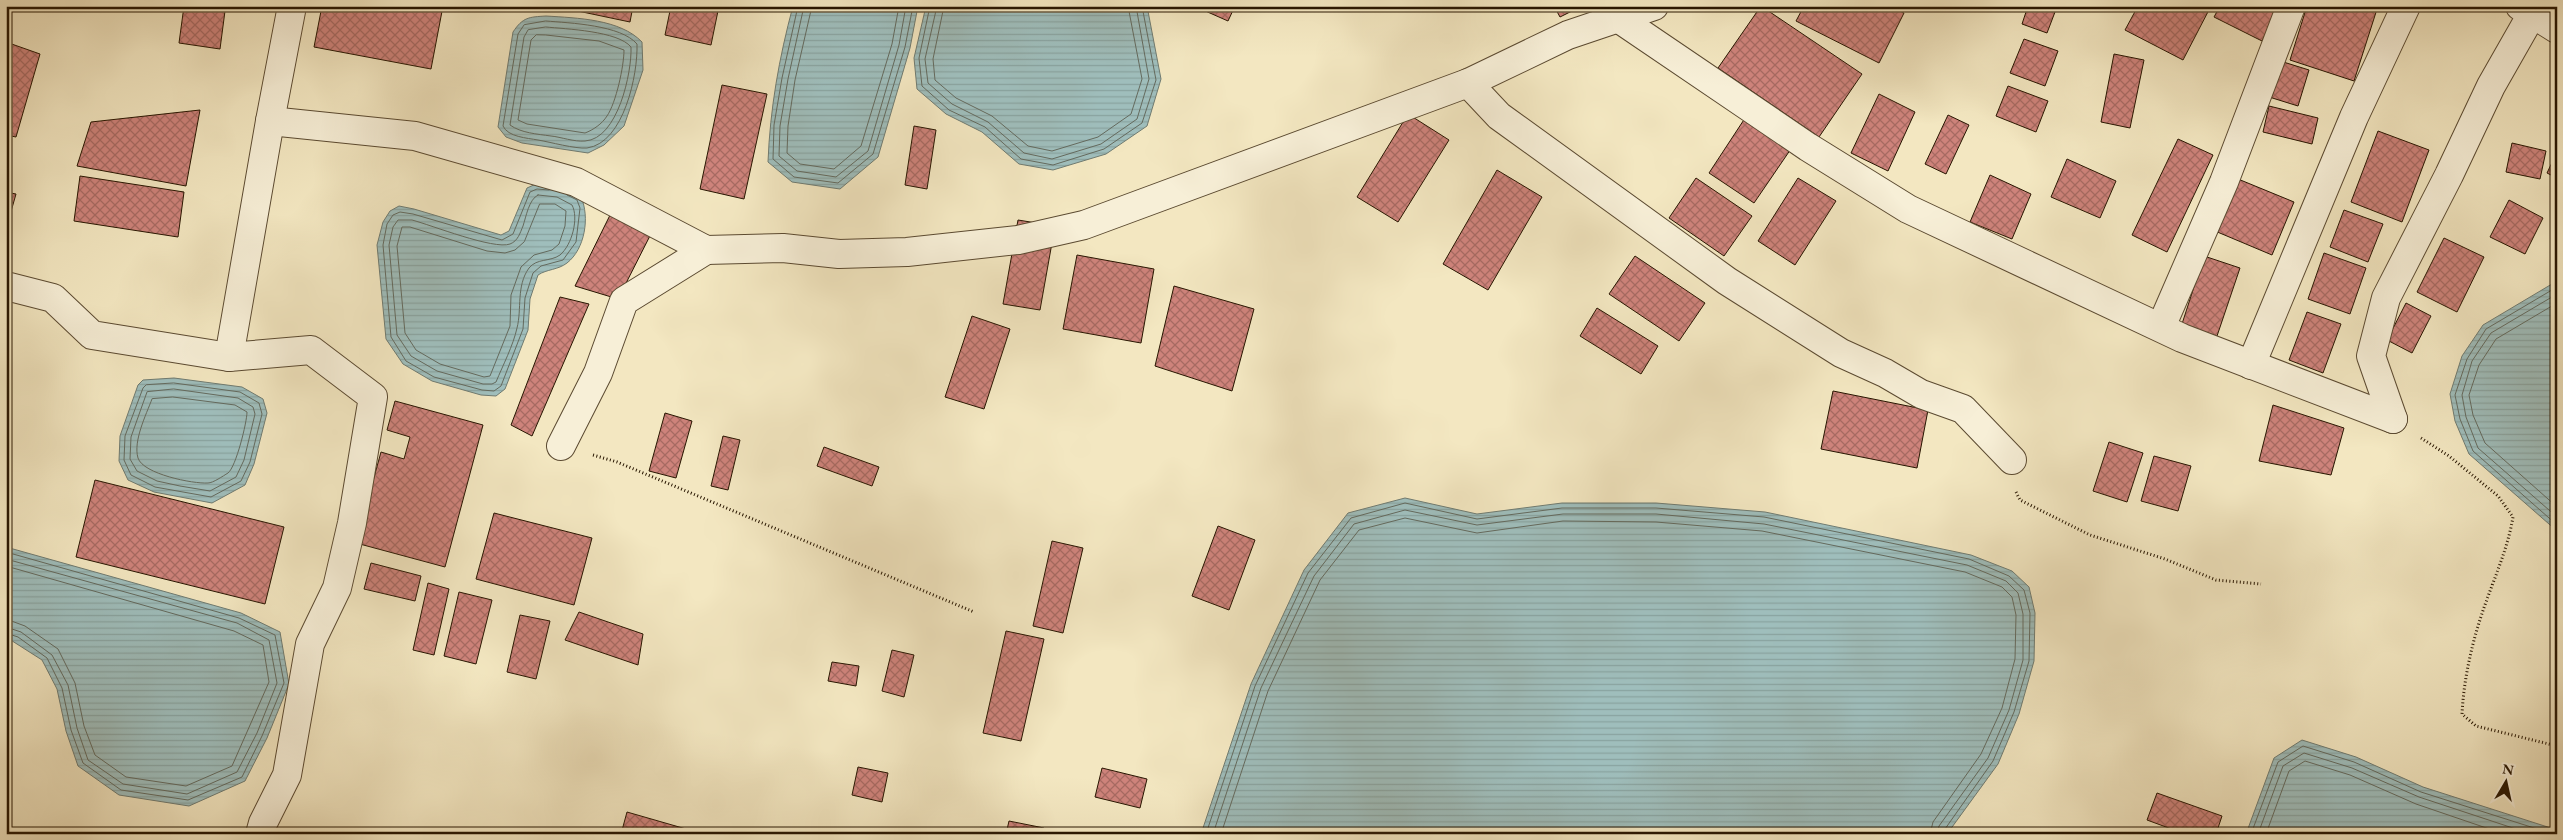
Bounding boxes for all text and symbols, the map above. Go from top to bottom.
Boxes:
north arrow [2480,758,2530,808]
text: N [2501,759,2516,779]

